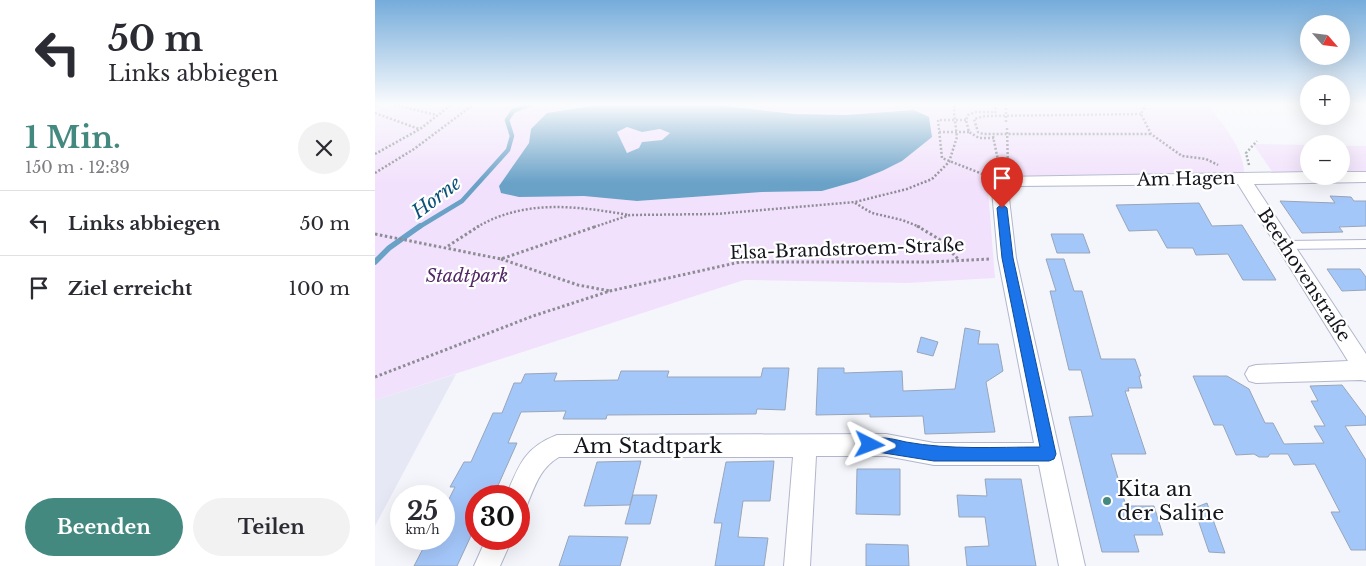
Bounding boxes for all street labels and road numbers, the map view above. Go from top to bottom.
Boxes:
street label: Am Hagen [1136,167,1235,191]
street label: Beethovenstraße [1253,204,1355,346]
street label: Elsa-Brandstroem-Straße [729,234,965,264]
street label: Am Stadtpark [573,433,722,459]

